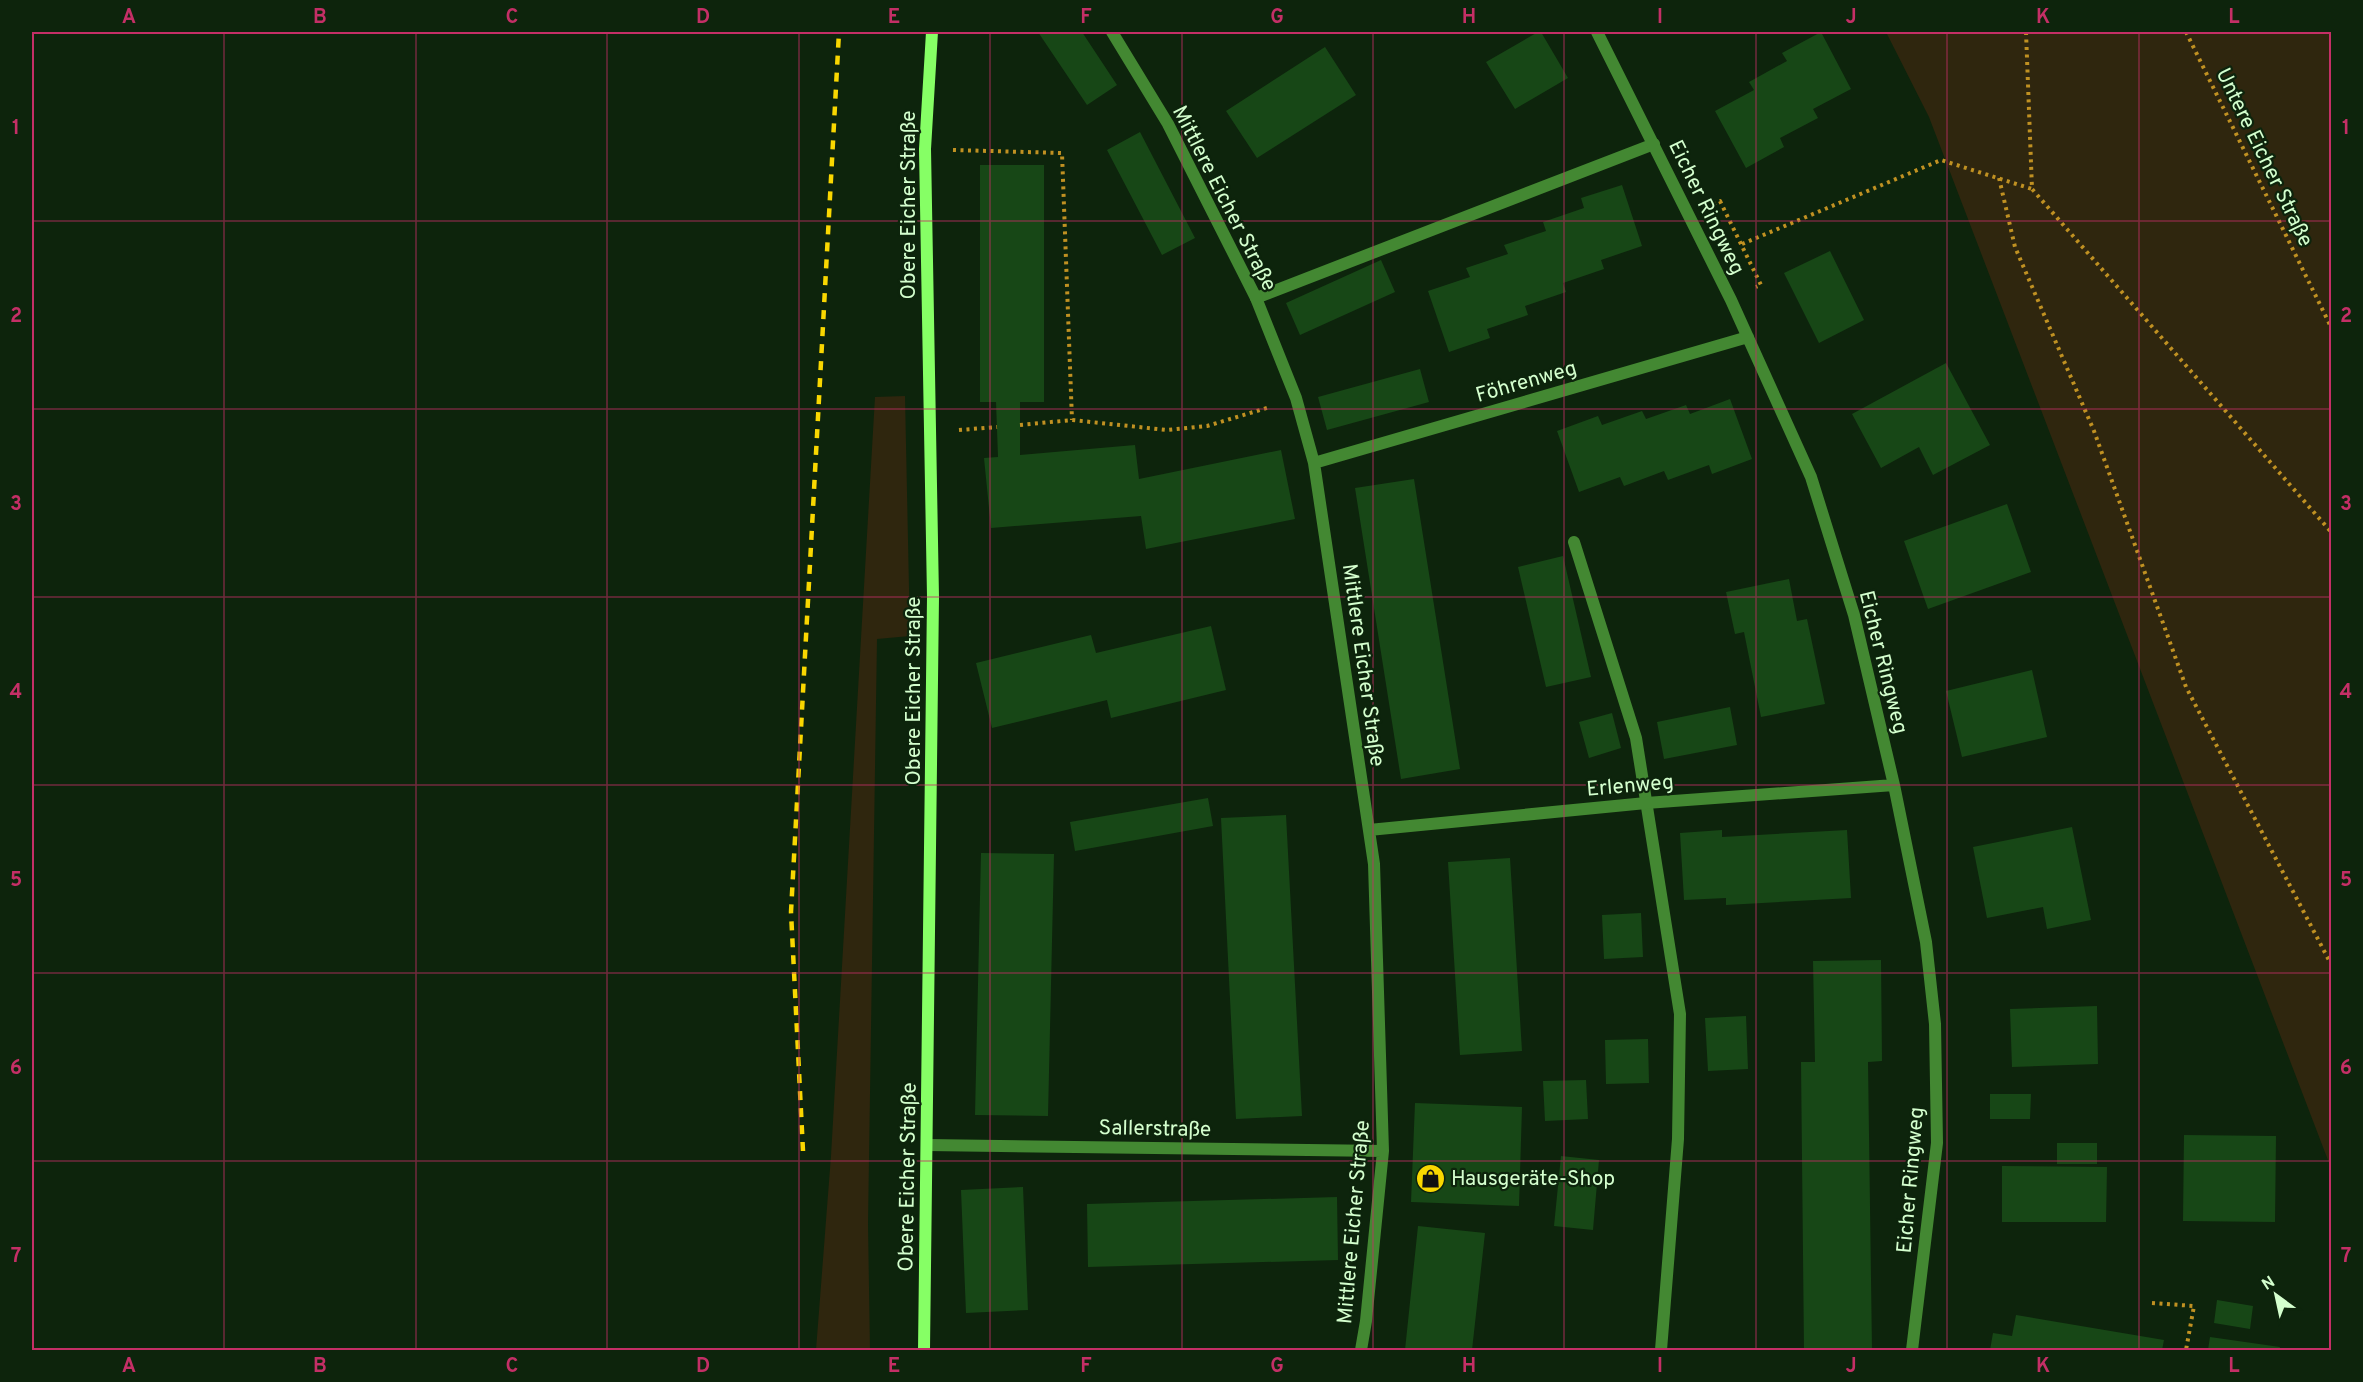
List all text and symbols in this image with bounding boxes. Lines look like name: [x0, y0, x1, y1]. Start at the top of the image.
text: A: [122, 5, 136, 31]
text: B: [313, 5, 327, 31]
text: C: [506, 5, 518, 31]
text: D: [696, 5, 710, 31]
text: E: [888, 5, 900, 31]
text: F: [1080, 5, 1092, 31]
text: G: [1270, 5, 1284, 31]
text: H: [1462, 5, 1476, 31]
text: I: [1657, 5, 1663, 31]
text: J: [1845, 5, 1857, 31]
text: K: [2036, 5, 2050, 31]
text: L: [2228, 5, 2240, 31]
street label: Untere Eicher Straße: [2209, 64, 2319, 251]
street label: Mittlere Eicher Straße: [1165, 101, 1282, 296]
street label: Obere Eicher Straße: [896, 110, 923, 300]
text: 1: [12, 116, 20, 142]
text: 1: [2342, 116, 2350, 142]
street label: Eicher Ringweg: [1661, 136, 1750, 280]
text: 2: [10, 304, 22, 330]
text: 2: [2340, 304, 2352, 330]
street label: Föhrenweg: [1473, 355, 1580, 410]
text: 3: [10, 492, 22, 518]
text: 3: [2340, 492, 2352, 518]
street label: Mittlere Eicher Straße: [1335, 562, 1390, 768]
street label: Eicher Ringweg: [1852, 588, 1913, 737]
street label: Obere Eicher Straße: [901, 596, 928, 786]
text: 4: [10, 680, 22, 706]
text: 4: [2340, 680, 2352, 706]
street label: Erlenweg: [1585, 769, 1675, 804]
text: 5: [10, 868, 22, 894]
text: 5: [2340, 868, 2352, 894]
text: 6: [10, 1056, 22, 1082]
text: 6: [2340, 1056, 2352, 1082]
street label: Obere Eicher Straße: [893, 1082, 924, 1272]
street label: Eicher Ringweg: [1892, 1106, 1931, 1254]
street label: Sallerstraße: [1098, 1115, 1211, 1144]
street label: Mittlere Eicher Straße: [1332, 1119, 1377, 1325]
shop icon: Hausgeräte-Shop: [1414, 1162, 1446, 1194]
place label: Hausgeräte-Shop: [1451, 1166, 1615, 1193]
text: 7: [11, 1244, 21, 1270]
text: 7: [2341, 1244, 2351, 1270]
north arrow: [2246, 1265, 2306, 1325]
text: N: [2259, 1273, 2279, 1296]
text: A: [122, 1354, 136, 1380]
text: B: [313, 1354, 327, 1380]
text: C: [506, 1354, 518, 1380]
text: D: [696, 1354, 710, 1380]
text: E: [888, 1354, 900, 1380]
text: F: [1080, 1354, 1092, 1380]
text: G: [1270, 1354, 1284, 1380]
text: H: [1462, 1354, 1476, 1380]
text: I: [1657, 1354, 1663, 1380]
text: J: [1845, 1354, 1857, 1380]
text: K: [2036, 1354, 2050, 1380]
text: L: [2228, 1354, 2240, 1380]

